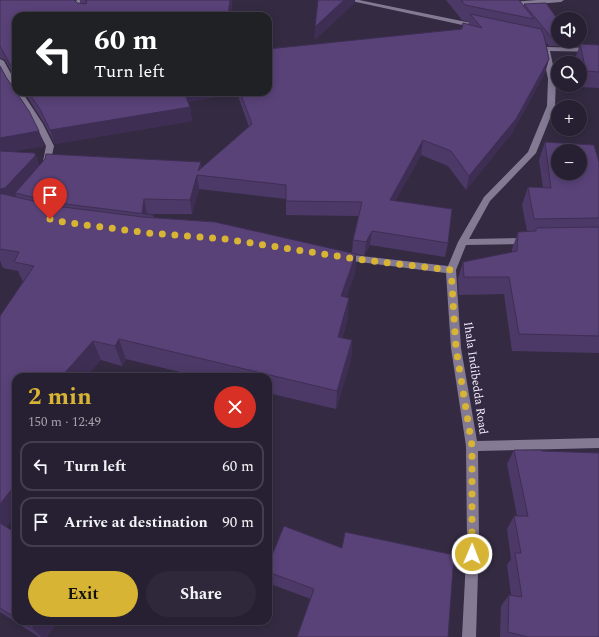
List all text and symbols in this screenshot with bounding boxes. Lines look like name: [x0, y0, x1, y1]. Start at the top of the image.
map controls: [551, 12, 587, 180]
button: sound: [551, 12, 587, 48]
text: 60 m: [94, 19, 158, 62]
icon: left: [28, 28, 80, 80]
button: search: [551, 56, 587, 92]
text: Turn left: [94, 58, 165, 85]
button: +: [551, 100, 587, 136]
button: −: [551, 144, 587, 180]
pin: [33, 178, 67, 219]
icon: arrive: [39, 184, 61, 206]
street label: Ihala Indibedda Road: [458, 320, 493, 436]
text: 2 min: [28, 379, 92, 415]
button: close: [214, 386, 256, 428]
text: 150 m · 12:49: [28, 412, 101, 432]
icon: left: [30, 455, 52, 477]
text: Turn left: [64, 455, 126, 478]
text: 60 m: [222, 455, 254, 478]
icon: arrive: [30, 511, 52, 533]
text: Arrive at destination: [64, 511, 208, 534]
text: 90 m: [222, 511, 254, 534]
position arrow: [451, 533, 493, 575]
button: Exit: [28, 571, 138, 617]
button: Share: [146, 571, 256, 617]

